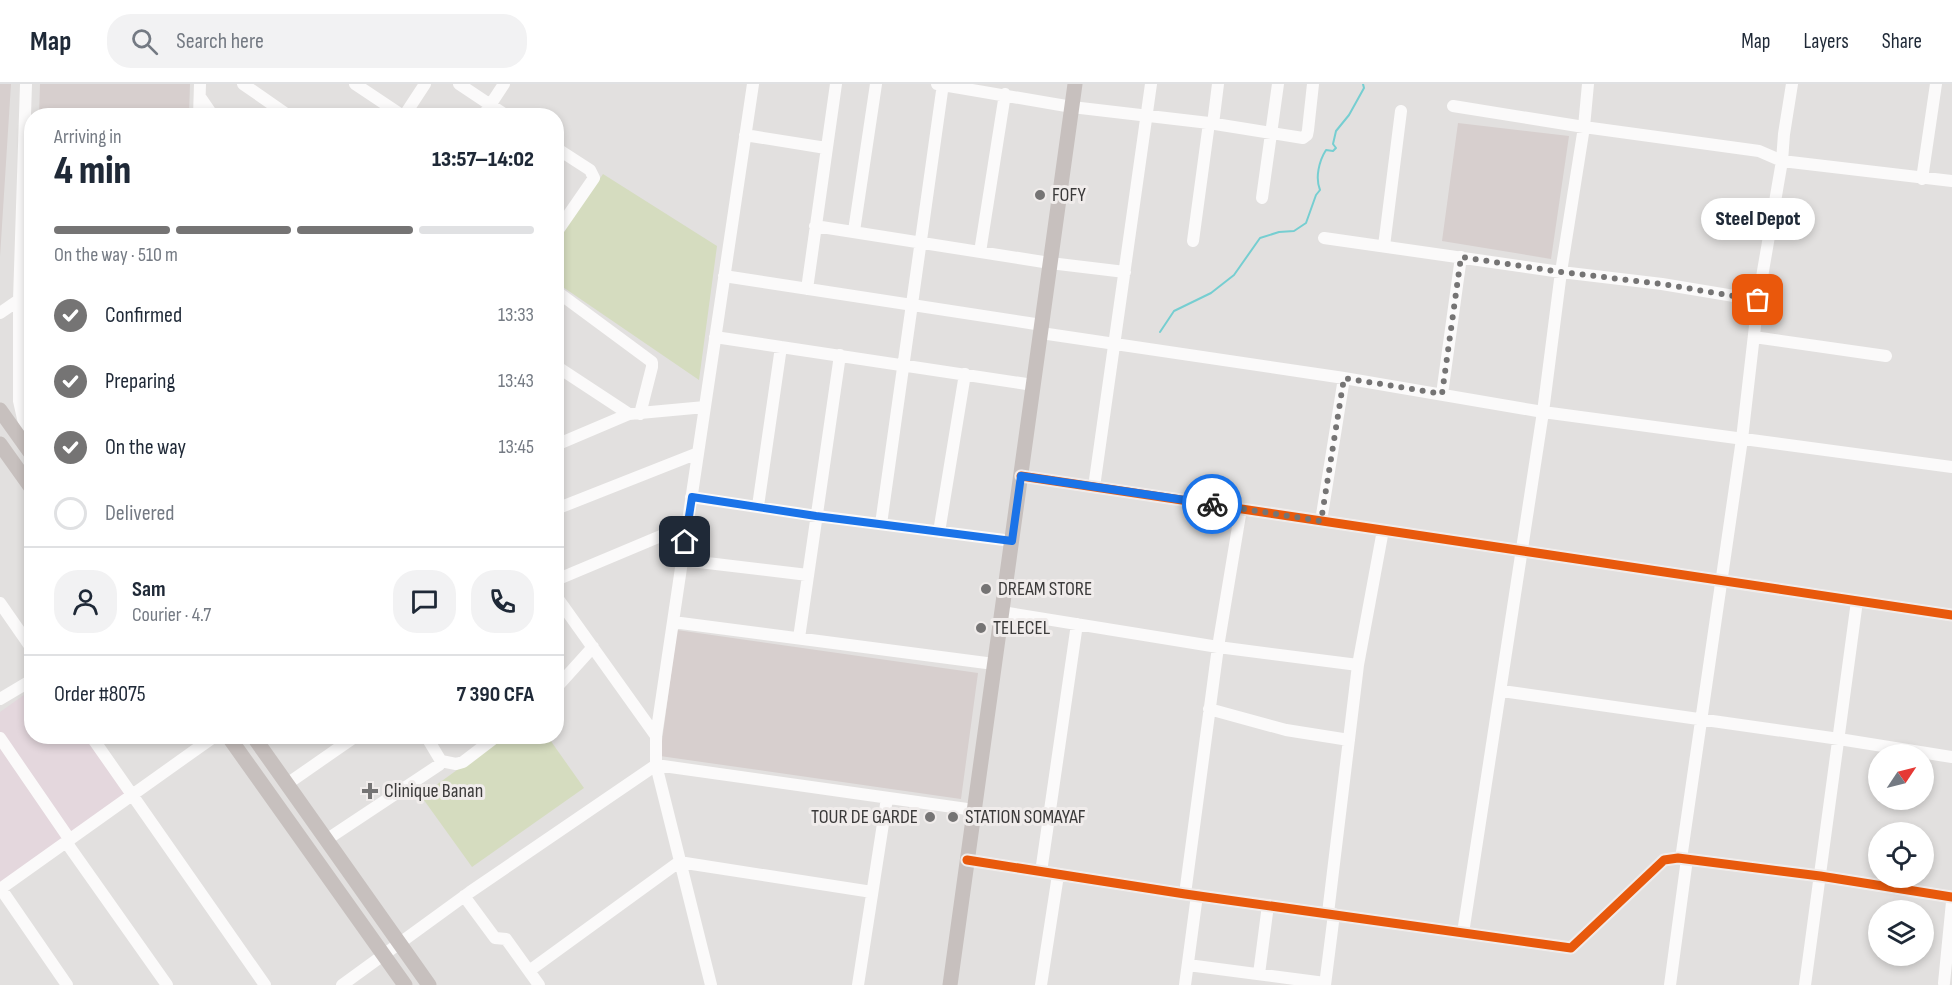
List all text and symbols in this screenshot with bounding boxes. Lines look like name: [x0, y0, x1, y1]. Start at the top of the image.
search box: [107, 14, 527, 68]
text: Map: [30, 25, 71, 58]
icon: search: [128, 25, 161, 58]
text: Search here: [176, 28, 264, 55]
text: Map: [1741, 29, 1770, 54]
text: Layers: [1803, 29, 1849, 54]
text: Share: [1882, 29, 1922, 54]
text: Arriving in: [54, 125, 122, 149]
text: 13:57–14:02: [432, 146, 534, 173]
text: 4 min: [54, 148, 131, 195]
place label: FOFY: [1052, 183, 1086, 207]
marker: FOFY: [1033, 188, 1047, 202]
callout: Steel Depot: [1701, 198, 1815, 240]
text: Steel Depot: [1716, 207, 1800, 231]
text: On the way · 510 m: [54, 243, 178, 267]
pin: [1732, 274, 1783, 325]
icon: bag: [1741, 283, 1774, 316]
icon: check: [54, 299, 87, 332]
text: Confirmed: [105, 302, 182, 329]
text: 13:33: [498, 303, 534, 327]
icon: check: [54, 365, 87, 398]
text: Preparing: [105, 368, 175, 395]
text: 13:43: [498, 369, 534, 393]
icon: check: [54, 431, 87, 464]
text: On the way: [105, 434, 186, 461]
text: 13:45: [498, 435, 534, 459]
courier: [1182, 474, 1242, 534]
icon: bike: [1196, 488, 1229, 521]
text: Delivered: [105, 500, 174, 527]
pin: [659, 516, 710, 567]
icon: home: [668, 525, 701, 558]
button: person: [54, 570, 117, 633]
button: chat: [393, 570, 456, 633]
button: phone: [471, 570, 534, 633]
text: Sam: [132, 576, 166, 603]
place label: DREAM STORE: [998, 577, 1092, 601]
marker: DREAM STORE: [979, 582, 993, 596]
text: Courier · 4.7: [132, 603, 211, 627]
place label: TELECEL: [993, 616, 1051, 640]
marker: TELECEL: [974, 621, 988, 635]
text: Order #8075: [54, 681, 146, 708]
text: 7 390 CFA: [456, 681, 534, 708]
north arrow: [1868, 744, 1934, 810]
map controls: [1868, 744, 1934, 966]
place label: Clinique Banan: [384, 779, 483, 803]
marker: Clinique Banan: [361, 782, 379, 800]
place label: TOUR DE GARDE: [811, 805, 918, 829]
place label: STATION SOMAYAF: [965, 805, 1086, 829]
marker: TOUR DE GARDE: [923, 810, 937, 824]
marker: STATION SOMAYAF: [946, 810, 960, 824]
button: locate: [1868, 822, 1934, 888]
button: layers: [1868, 900, 1934, 966]

